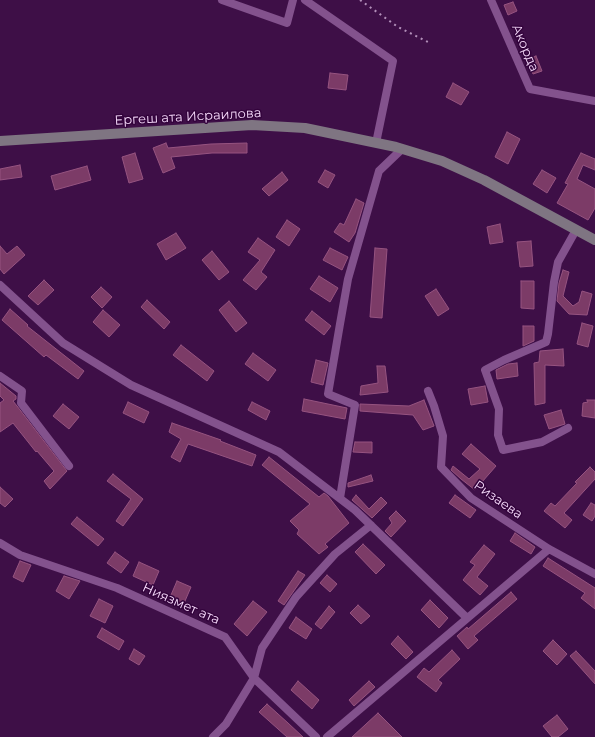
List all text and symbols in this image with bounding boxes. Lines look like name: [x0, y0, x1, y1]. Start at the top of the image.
street label: Акорда: [508, 22, 542, 74]
street label: Ергеш ата Исраилова: [114, 105, 262, 129]
street label: Ризаева: [471, 478, 525, 522]
street label: Ниязмет ата: [140, 580, 222, 628]

